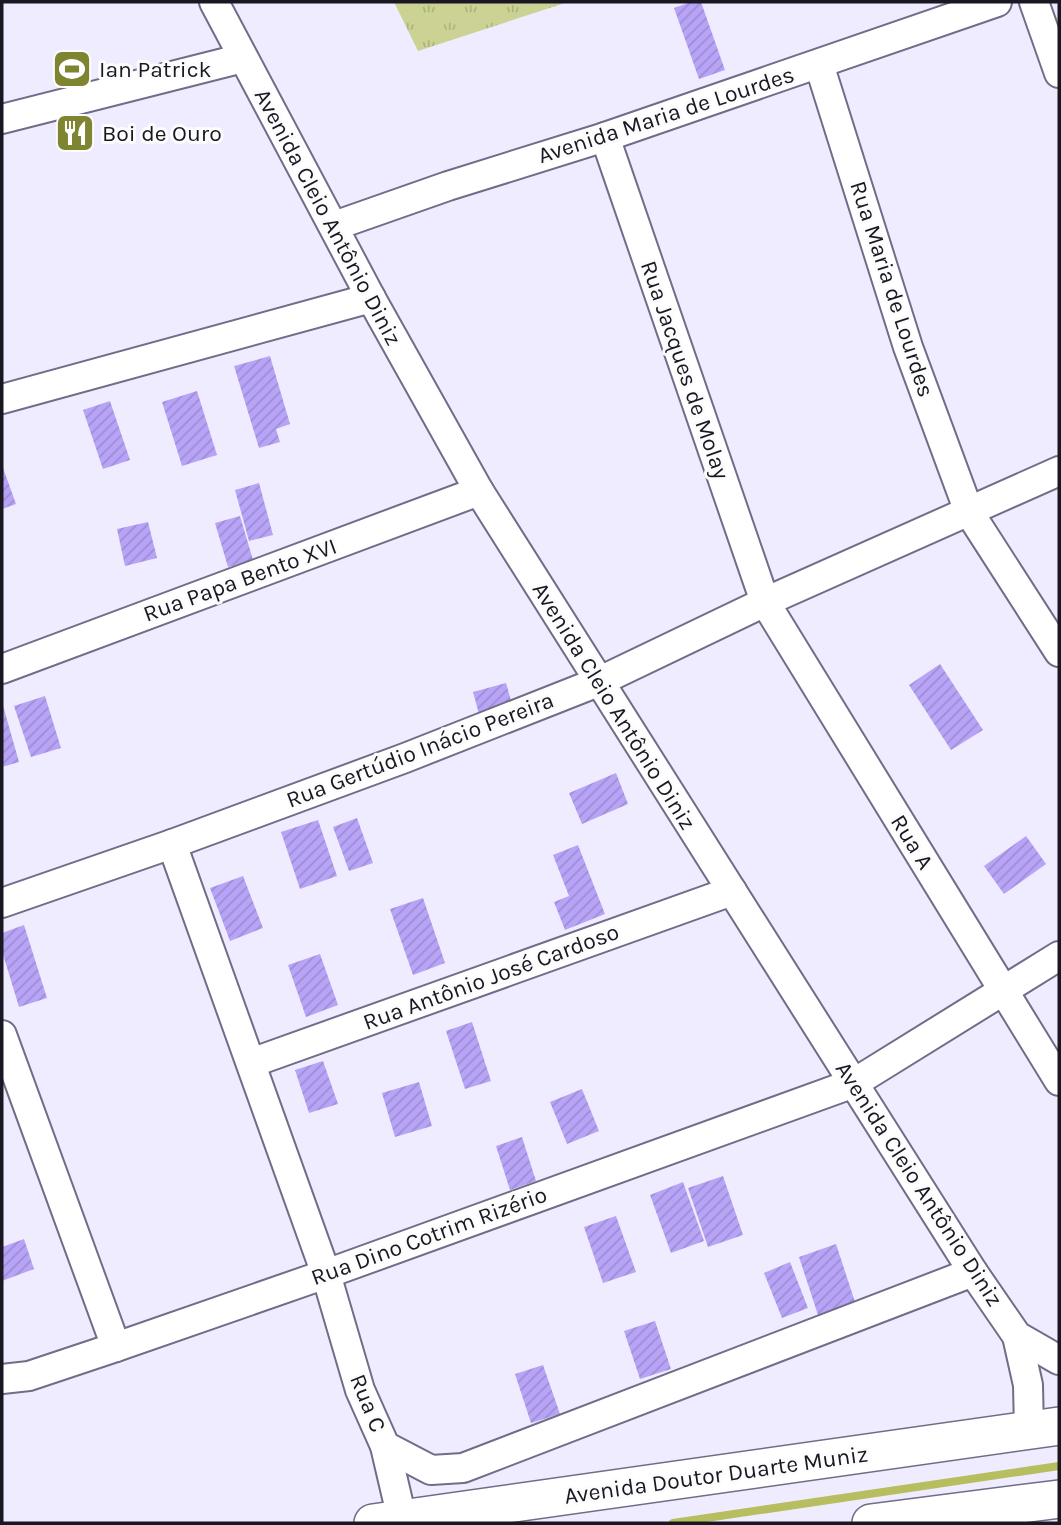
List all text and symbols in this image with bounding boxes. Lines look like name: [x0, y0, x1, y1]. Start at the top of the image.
sports icon: Ian Patrick: [51, 48, 93, 90]
place label: Ian Patrick: [99, 56, 212, 83]
street label: Avenida Maria de Lourdes: [534, 61, 798, 169]
street label: Avenida Cleio Antônio Diniz: [249, 84, 407, 350]
restaurant icon: Boi de Ouro: [54, 112, 96, 154]
place label: Boi de Ouro: [102, 120, 222, 147]
street label: Rua Maria de Lourdes: [844, 178, 940, 400]
street label: Rua Jacques de Molay: [635, 257, 735, 483]
street label: Rua Papa Bento XVI: [140, 532, 340, 628]
street label: Avenida Cleio Antônio Diniz: [527, 577, 701, 835]
street label: Rua Gertúdio Inácio Pereira: [282, 686, 558, 814]
street label: Rua A: [885, 810, 939, 874]
street label: Rua Antônio José Cardoso: [359, 918, 623, 1036]
street label: Avenida Cleio Antônio Diniz: [830, 1056, 1008, 1312]
street label: Rua Dino Cotrim Rizério: [307, 1181, 551, 1291]
street label: Rua C: [344, 1370, 392, 1436]
street label: Avenida Doutor Duarte Muniz: [562, 1440, 870, 1510]

